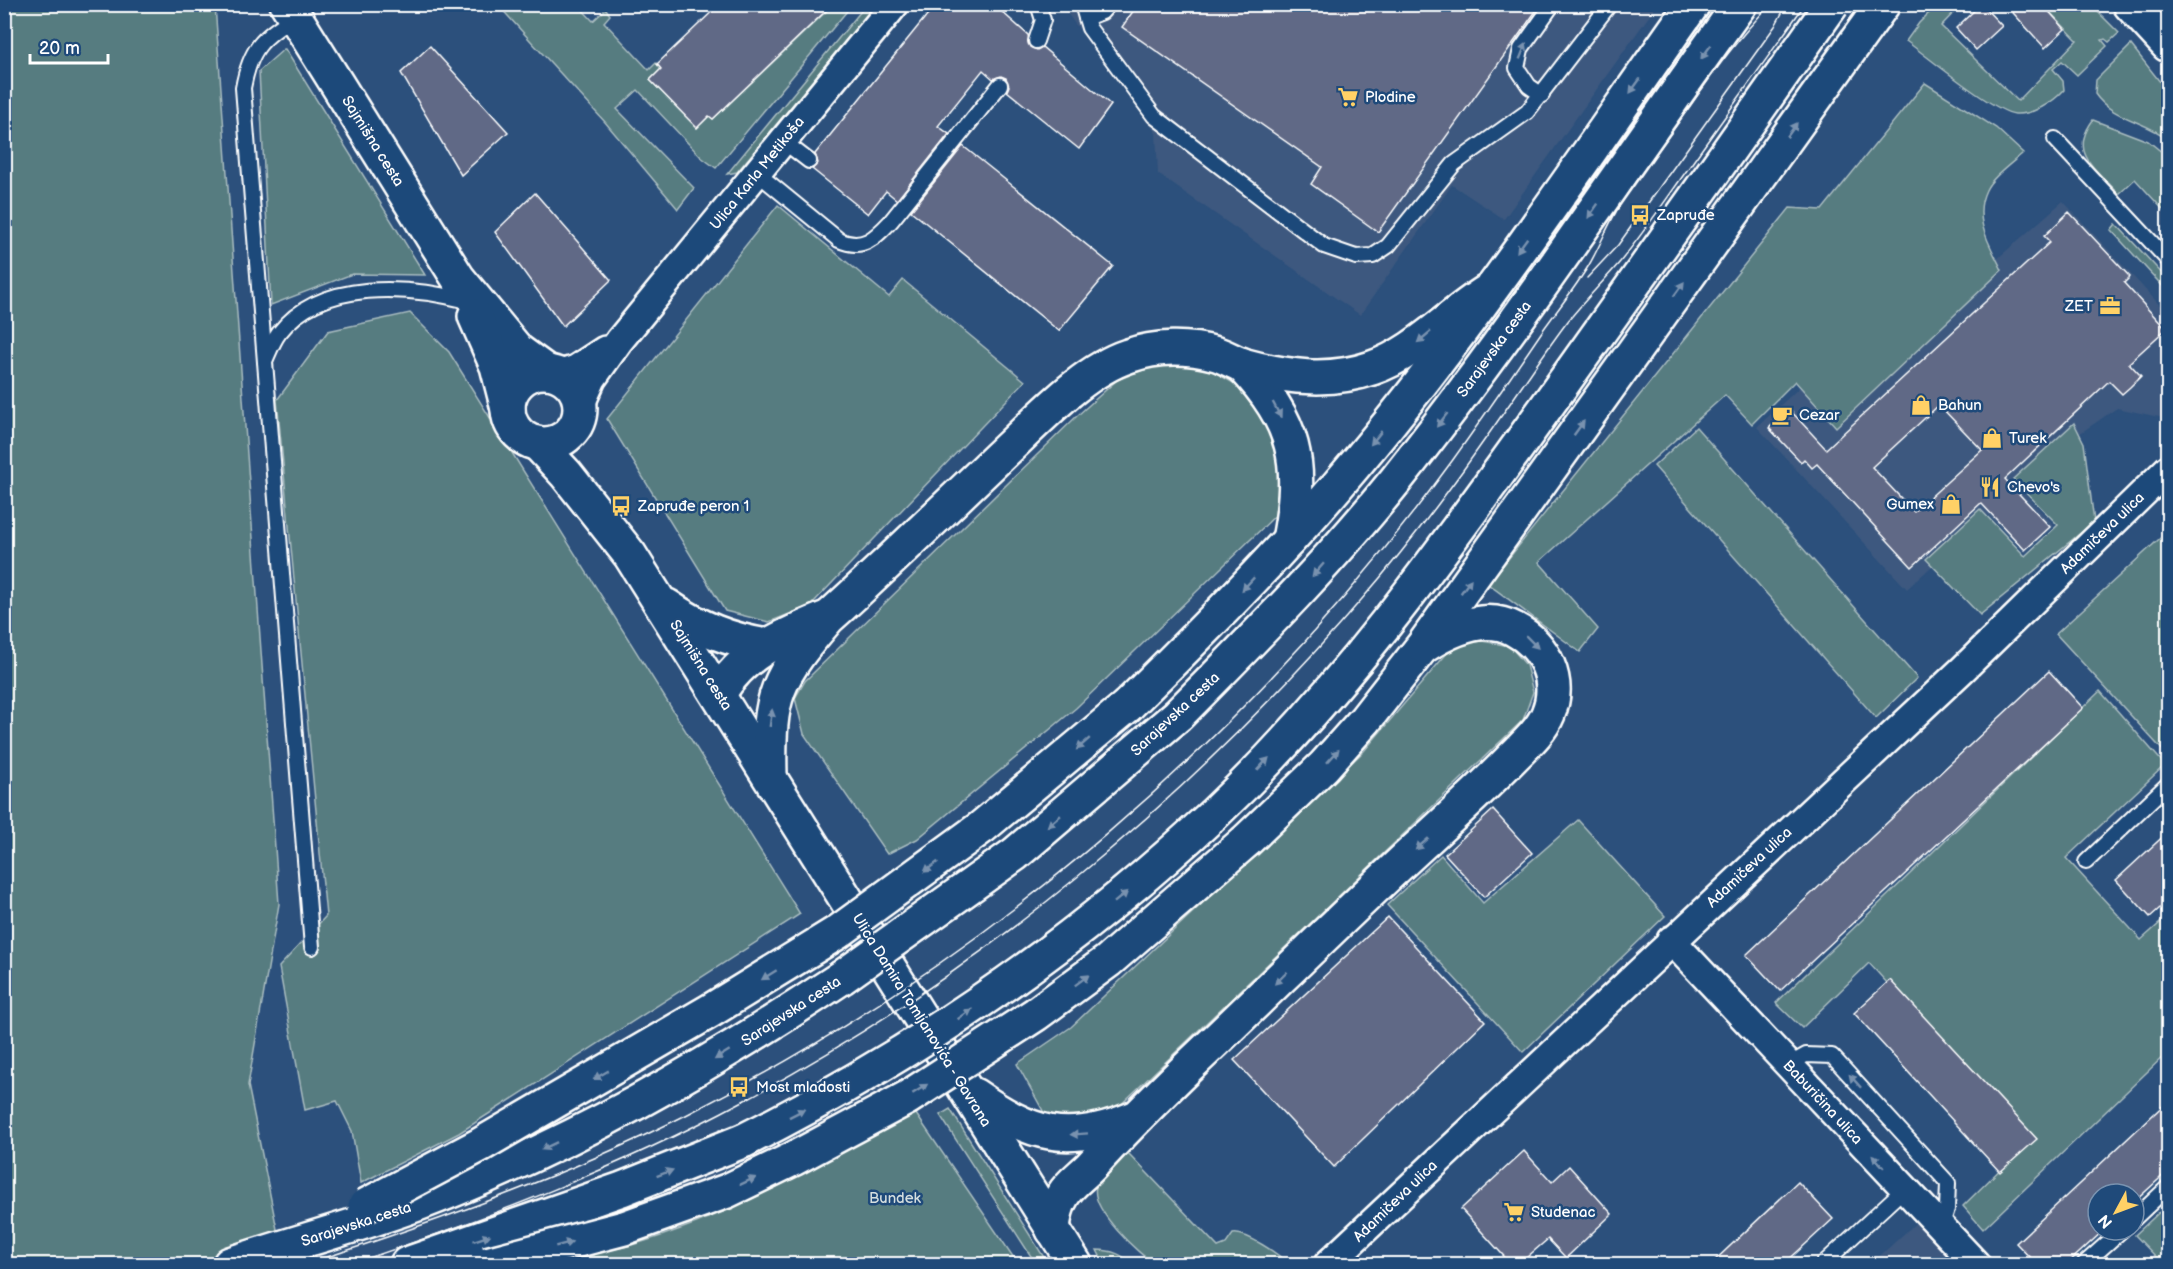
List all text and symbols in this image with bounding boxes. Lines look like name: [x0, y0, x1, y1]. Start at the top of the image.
scale bar: [30, 27, 108, 65]
text: 20 m: [39, 38, 80, 59]
one-way arrow: [1518, 41, 1528, 59]
one-way arrow: [1700, 43, 1712, 59]
one-way arrow: [1629, 78, 1641, 94]
supermarket icon: Plodine: [1336, 85, 1360, 109]
place label: Plodine: [1365, 88, 1416, 107]
street label: Sajmišna cesta: [337, 92, 408, 190]
street label: Ulica Karla Metikoša: [706, 113, 809, 234]
one-way arrow: [1786, 122, 1797, 138]
one-way arrow: [1587, 202, 1599, 218]
bus stop icon: Zapruđe: [1628, 203, 1652, 227]
place label: Zapruđe: [1656, 206, 1715, 225]
one-way arrow: [1516, 237, 1528, 252]
one-way arrow: [1673, 281, 1685, 297]
office icon: ZET: [2098, 294, 2122, 318]
street label: Sarajevska cesta: [1453, 297, 1536, 401]
place label: ZET: [2064, 297, 2093, 316]
one-way arrow: [1416, 331, 1432, 344]
shop icon: Bahun: [1909, 393, 1933, 417]
place label: Bahun: [1938, 396, 1982, 415]
one-way arrow: [1272, 402, 1282, 419]
cafe icon: Cezar: [1770, 403, 1794, 427]
place label: Cezar: [1799, 406, 1840, 425]
one-way arrow: [1437, 413, 1449, 428]
one-way arrow: [1573, 420, 1585, 436]
shop icon: Turek: [1980, 426, 2004, 450]
place label: Turek: [2009, 429, 2047, 448]
one-way arrow: [1370, 430, 1383, 446]
restaurant icon: Chevo's: [1978, 475, 2002, 499]
place label: Chevo's: [2007, 478, 2060, 497]
street label: Adamičeva ulica: [2056, 488, 2149, 578]
shop icon: Gumex: [1939, 492, 1963, 516]
bus stop icon: Zapruđe peron 1: [609, 494, 633, 518]
place label: Gumex: [1886, 495, 1934, 514]
place label: Zapruđe peron 1: [637, 497, 749, 516]
one-way arrow: [1311, 562, 1324, 578]
one-way arrow: [1241, 577, 1255, 592]
one-way arrow: [1460, 579, 1472, 595]
street label: Sajmišna cesta: [665, 616, 736, 714]
one-way arrow: [1525, 634, 1539, 649]
street label: Sarajevska cesta: [1127, 668, 1224, 760]
one-way arrow: [766, 708, 775, 727]
one-way arrow: [1075, 737, 1090, 751]
one-way arrow: [1326, 749, 1339, 764]
one-way arrow: [1255, 757, 1269, 771]
one-way arrow: [1047, 814, 1062, 827]
street label: Adamičeva ulica: [1703, 823, 1796, 912]
one-way arrow: [1415, 837, 1430, 850]
one-way arrow: [923, 860, 938, 872]
one-way arrow: [1113, 891, 1128, 904]
street label: Ulica Damira Tomljanovića - Gavrana: [848, 910, 995, 1131]
one-way arrow: [760, 969, 777, 980]
one-way arrow: [1274, 971, 1288, 985]
street label: Sarajevska cesta: [738, 972, 845, 1051]
one-way arrow: [1073, 974, 1089, 986]
one-way arrow: [956, 1008, 972, 1020]
one-way arrow: [714, 1050, 730, 1061]
street label: Baburičina ulica: [1779, 1056, 1867, 1149]
one-way arrow: [593, 1069, 609, 1080]
one-way arrow: [1848, 1073, 1862, 1088]
bus stop icon: Most mladosti: [727, 1075, 751, 1099]
place label: Most mladosti: [756, 1078, 850, 1097]
one-way arrow: [912, 1084, 928, 1095]
one-way arrow: [789, 1109, 806, 1118]
one-way arrow: [1069, 1129, 1088, 1139]
one-way arrow: [541, 1141, 558, 1151]
one-way arrow: [1871, 1153, 1885, 1168]
street label: Adamičeva ulica: [1349, 1156, 1442, 1246]
one-way arrow: [657, 1168, 675, 1178]
one-way arrow: [740, 1176, 757, 1185]
north arrow: [2086, 1182, 2146, 1242]
park label: Bundek: [869, 1189, 922, 1208]
street label: Sarajevska cesta: [299, 1198, 414, 1251]
supermarket icon: Studenac: [1502, 1200, 1526, 1224]
place label: Studenac: [1531, 1203, 1595, 1222]
text: N: [2095, 1210, 2117, 1232]
one-way arrow: [473, 1233, 491, 1243]
one-way arrow: [555, 1239, 573, 1248]

